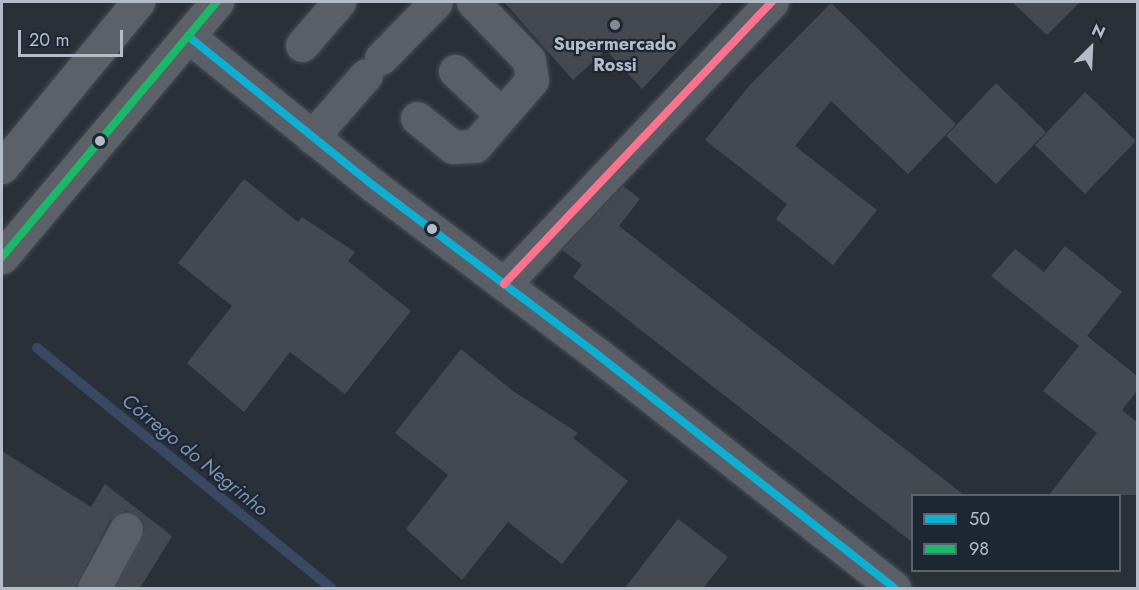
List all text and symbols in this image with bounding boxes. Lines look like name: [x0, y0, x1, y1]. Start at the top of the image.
scale bar: [21, 18, 126, 56]
marker: Supermercado Rossi: [608, 18, 622, 32]
north arrow: [1061, 18, 1121, 78]
text: N: [1088, 18, 1109, 44]
text: 20 m: [29, 27, 69, 53]
place label: Supermercado Rossi: [554, 34, 676, 76]
unlabelled marker: [94, 135, 106, 147]
unlabelled marker: [426, 223, 438, 235]
water label: Córrego do Negrinho: [117, 389, 273, 521]
legend: [911, 494, 1121, 572]
text: 50: [969, 506, 990, 532]
text: 98: [969, 536, 989, 562]

